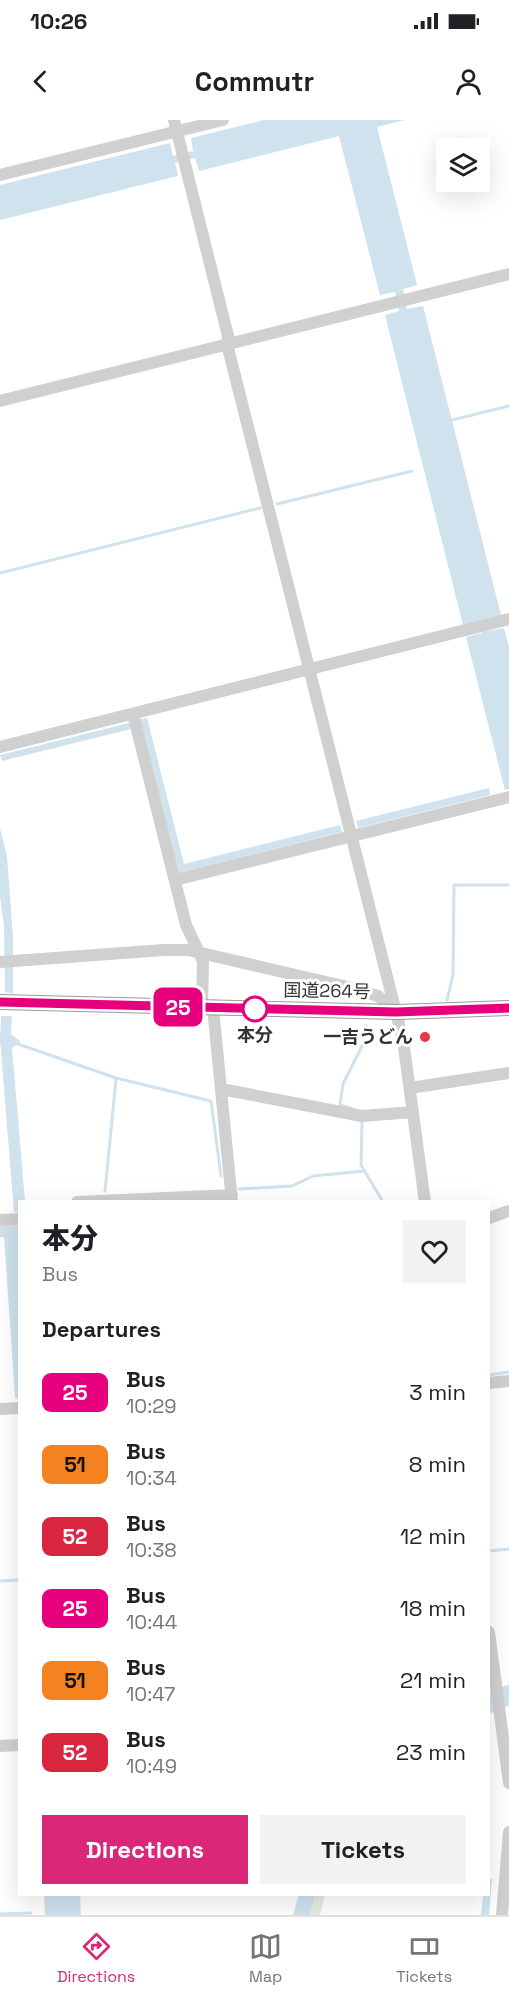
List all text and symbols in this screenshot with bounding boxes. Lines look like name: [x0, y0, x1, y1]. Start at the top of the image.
text: 10:26: [30, 7, 87, 35]
text: Commutr: [195, 64, 314, 99]
icon: back: [24, 65, 57, 98]
icon: person: [452, 65, 485, 98]
map controls: [436, 138, 490, 192]
button: layers: [436, 138, 490, 192]
street label: 国道264号: [283, 978, 371, 1003]
line badge: 25: [151, 988, 205, 1026]
text: 25: [165, 994, 191, 1021]
marker: 本分: [242, 996, 268, 1022]
place label: 本分: [237, 1023, 273, 1046]
place label: 一吉うどん: [323, 1025, 413, 1048]
marker: 一吉うどん: [418, 1030, 432, 1044]
text: 本分: [42, 1220, 98, 1256]
button: heart: [403, 1220, 466, 1283]
text: Bus: [42, 1261, 78, 1287]
text: Departures: [42, 1315, 161, 1343]
text: Bus: [126, 1365, 166, 1393]
text: 3 min: [409, 1378, 466, 1406]
text: 25: [62, 1379, 88, 1406]
text: 10:29: [126, 1393, 177, 1419]
text: Bus: [126, 1437, 166, 1465]
text: 8 min: [409, 1450, 466, 1478]
text: 51: [64, 1451, 86, 1478]
text: 10:34: [126, 1465, 177, 1491]
text: Bus: [126, 1509, 166, 1537]
text: 12 min: [400, 1522, 466, 1550]
text: 52: [63, 1523, 87, 1550]
text: 10:38: [126, 1537, 177, 1563]
text: Bus: [126, 1581, 166, 1609]
text: 18 min: [400, 1594, 466, 1622]
text: 25: [62, 1595, 88, 1622]
text: 10:44: [126, 1609, 177, 1635]
text: Bus: [126, 1653, 166, 1681]
text: 21 min: [400, 1666, 466, 1694]
text: 51: [64, 1667, 86, 1694]
text: 10:47: [126, 1681, 175, 1707]
text: Bus: [126, 1725, 166, 1753]
text: 23 min: [396, 1738, 466, 1766]
text: 52: [63, 1739, 87, 1766]
text: 10:49: [126, 1753, 177, 1779]
button: Directions: [42, 1815, 248, 1884]
button: Tickets: [260, 1815, 466, 1884]
tab: Directions: [57, 1930, 135, 1987]
tab: Map: [249, 1930, 282, 1987]
tab: Tickets: [396, 1930, 452, 1987]

